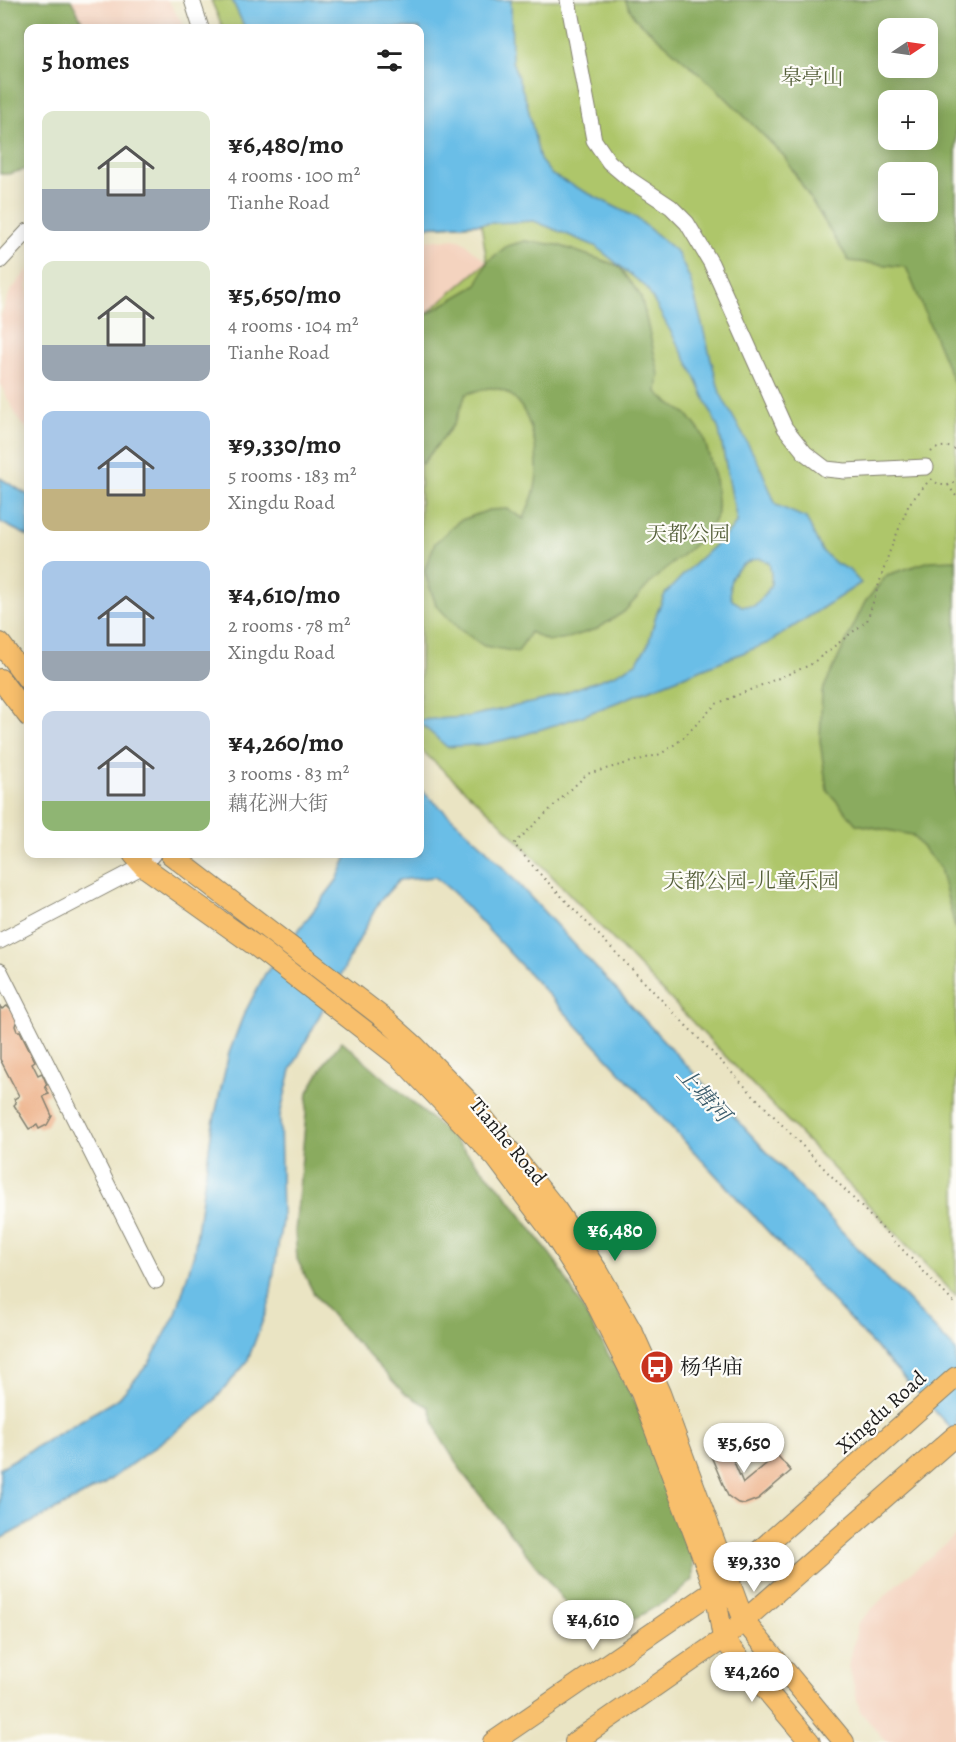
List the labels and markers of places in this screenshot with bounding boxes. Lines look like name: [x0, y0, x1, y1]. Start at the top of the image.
pin: ¥6,480: [566, 1211, 664, 1262]
bus stop icon: 杨华庙: [639, 1349, 675, 1385]
place label: 杨华庙: [680, 1353, 743, 1381]
pin: ¥5,650: [695, 1423, 793, 1474]
pin: ¥9,330: [705, 1542, 803, 1593]
pin: ¥4,610: [544, 1600, 642, 1651]
pin: ¥4,260: [703, 1652, 801, 1703]

